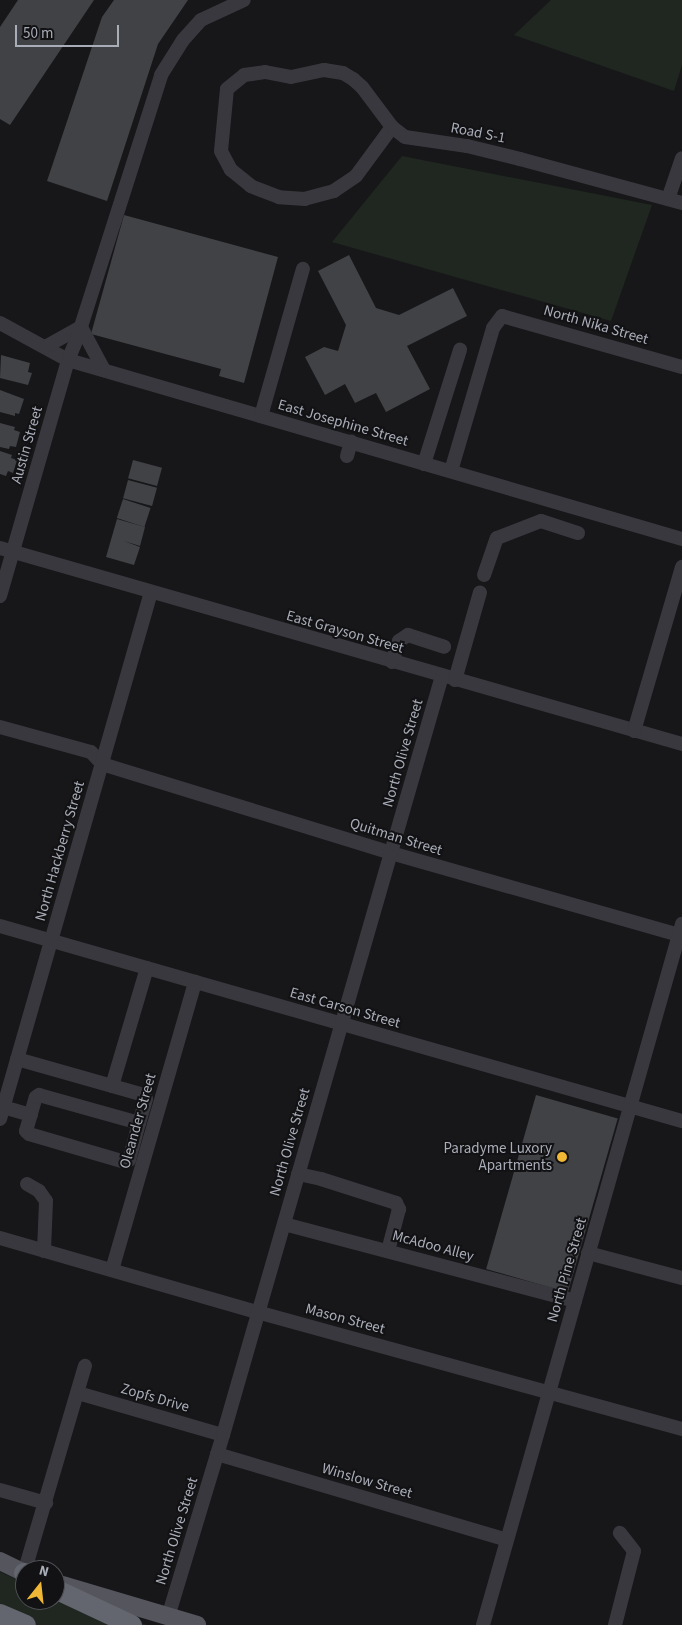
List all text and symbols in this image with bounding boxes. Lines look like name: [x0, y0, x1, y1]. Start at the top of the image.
scale bar: [18, 15, 121, 47]
text: 50 m: [23, 23, 53, 44]
street label: Road S-1: [449, 119, 507, 147]
street label: North Nika Street: [542, 301, 650, 349]
street label: East Josephine Street: [276, 396, 410, 450]
street label: Austin Street: [7, 404, 47, 486]
street label: East Grayson Street: [284, 607, 406, 657]
street label: North Olive Street: [379, 697, 427, 809]
street label: North Hackberry Street: [31, 779, 89, 923]
street label: Quitman Street: [348, 814, 444, 860]
street label: East Carson Street: [288, 984, 402, 1032]
street label: Oleander Street: [116, 1071, 160, 1171]
street label: North Olive Street: [266, 1086, 314, 1198]
place label: Paradyme Luxory Apartments: [444, 1139, 552, 1174]
marker: Paradyme Luxory Apartments: [556, 1151, 568, 1163]
street label: North Pine Street: [544, 1216, 590, 1324]
street label: McAdoo Alley: [390, 1226, 476, 1266]
street label: Mason Street: [303, 1300, 387, 1338]
street label: Zopfs Drive: [119, 1380, 191, 1416]
street label: Winslow Street: [320, 1459, 414, 1503]
street label: North Olive Street: [152, 1475, 202, 1587]
north arrow: [15, 1560, 65, 1610]
text: N: [37, 1561, 51, 1582]

